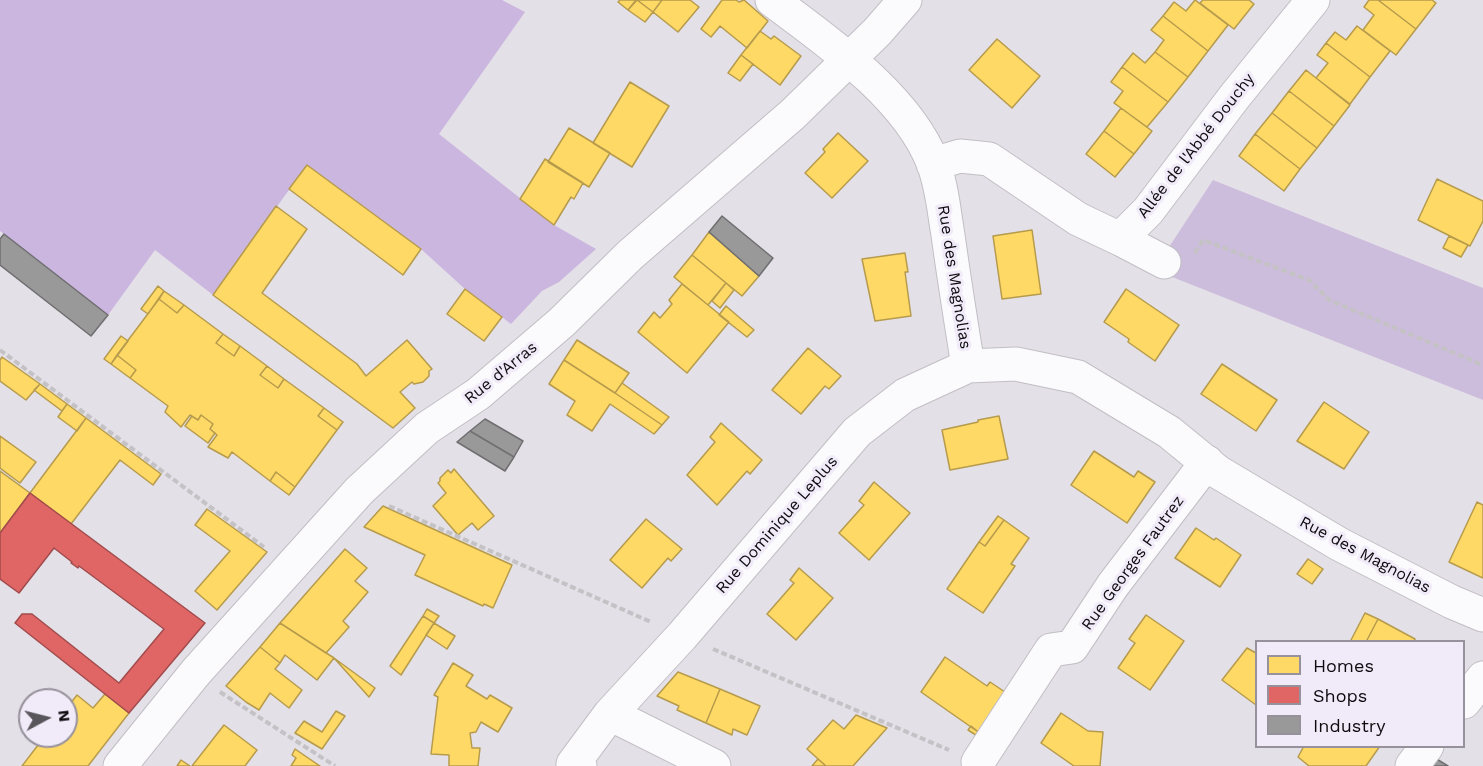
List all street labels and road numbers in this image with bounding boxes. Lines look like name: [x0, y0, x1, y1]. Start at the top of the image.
street label: Allée de l'Abbé Douchy: [1133, 70, 1259, 222]
street label: Rue des Magnolias: [933, 204, 975, 350]
street label: Rue d'Arras: [461, 338, 541, 408]
street label: Rue Dominique Leplus: [712, 452, 842, 598]
street label: Rue Georges Fautrez: [1078, 492, 1188, 634]
street label: Rue des Magnolias: [1296, 512, 1434, 598]

